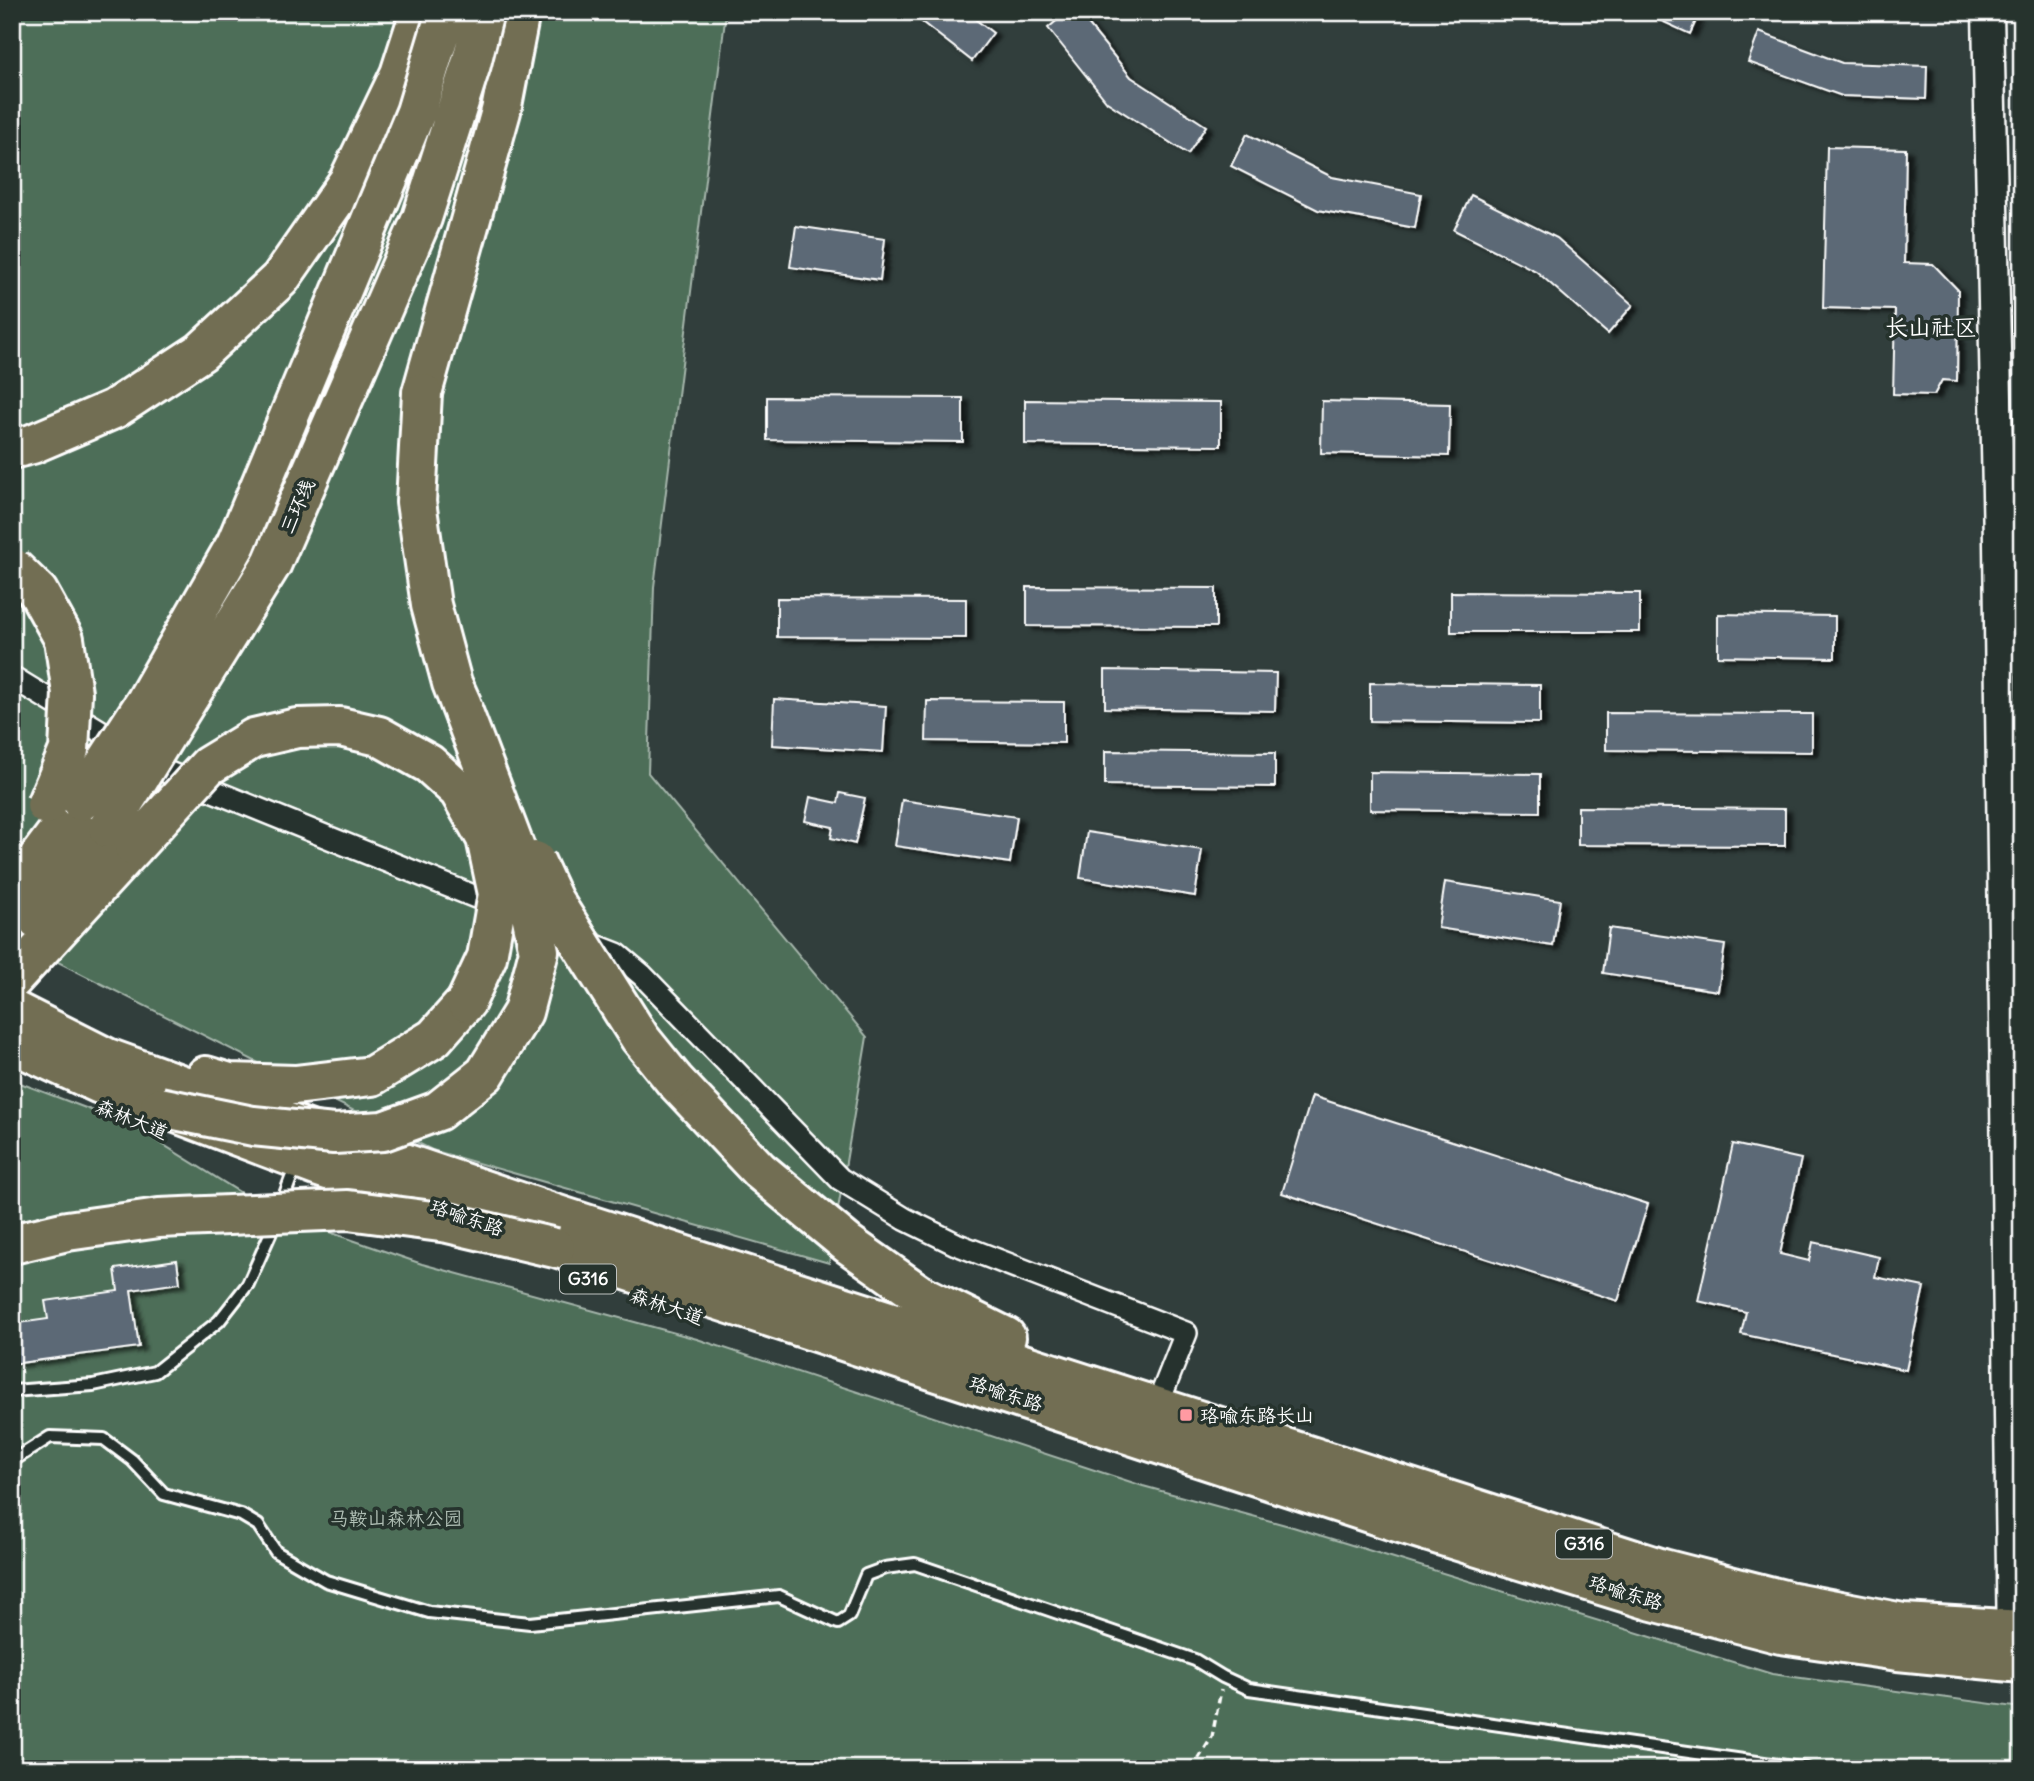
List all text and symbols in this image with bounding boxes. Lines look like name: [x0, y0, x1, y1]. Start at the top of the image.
district label: 长山社区: [1885, 312, 1977, 341]
street label: 三环线: [274, 475, 320, 537]
street label: 森林大道: [92, 1094, 172, 1144]
street label: 珞喻东路: [427, 1193, 507, 1241]
road number: G316: [560, 1264, 616, 1294]
street label: 森林大道: [627, 1282, 707, 1330]
street label: 珞喻东路: [966, 1370, 1046, 1416]
place label: 珞喻东路长山: [1200, 1403, 1314, 1427]
marker: 珞喻东路长山: [1178, 1407, 1194, 1423]
park label: 马鞍山森林公园: [329, 1506, 463, 1530]
road number: G316: [1556, 1530, 1612, 1559]
street label: 珞喻东路: [1586, 1569, 1666, 1615]

